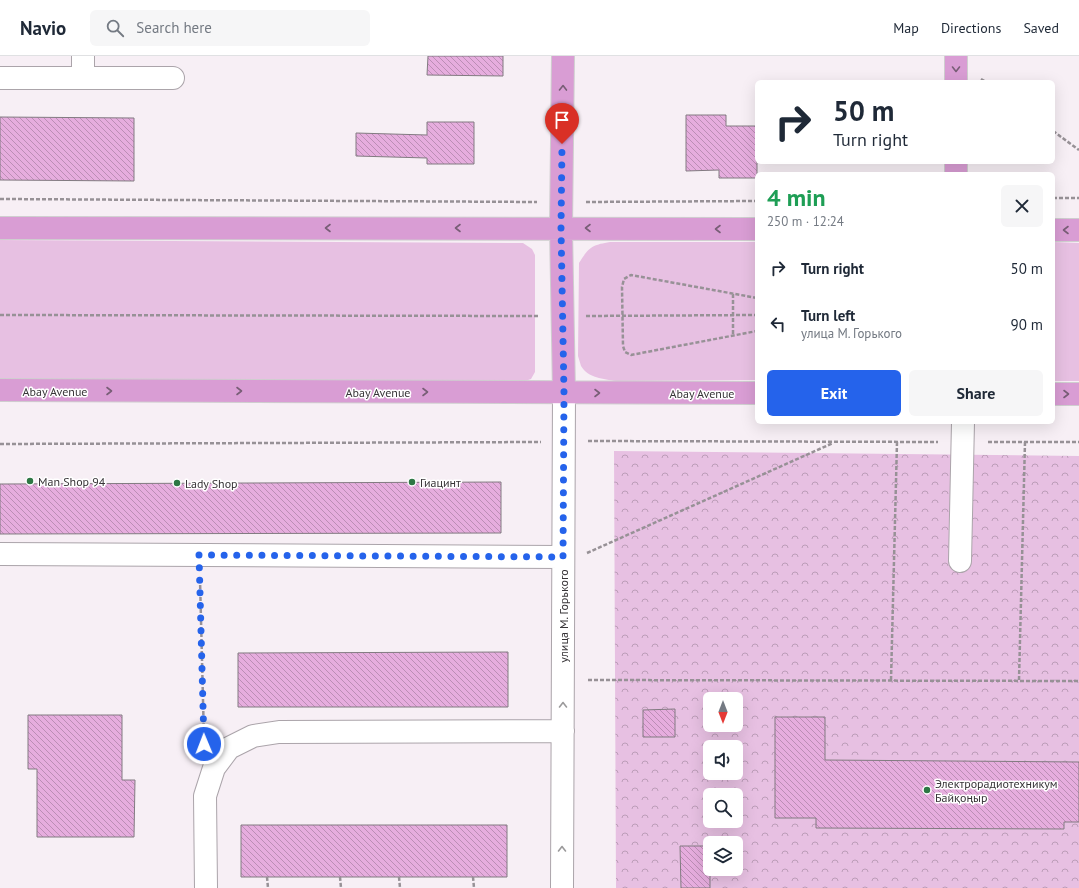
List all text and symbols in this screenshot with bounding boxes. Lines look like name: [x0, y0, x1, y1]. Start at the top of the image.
search box: [90, 10, 370, 46]
text: Navio: [20, 16, 66, 40]
icon: search: [104, 17, 126, 39]
text: Search here: [136, 18, 212, 37]
text: Map: [893, 19, 919, 37]
text: Directions: [941, 19, 1001, 37]
text: Saved: [1023, 19, 1059, 37]
one-way arrow: [952, 66, 960, 72]
one-way arrow: [558, 85, 567, 91]
text: 50 m: [833, 92, 894, 129]
icon: right: [767, 96, 819, 148]
pin: [545, 103, 579, 144]
icon: arrive: [551, 109, 573, 131]
text: Turn right: [833, 128, 908, 151]
text: 4 min: [767, 182, 826, 213]
button: close: [1001, 185, 1043, 227]
text: 250 m · 12:24: [767, 213, 844, 230]
one-way arrow: [325, 224, 331, 232]
one-way arrow: [455, 224, 461, 232]
one-way arrow: [585, 224, 591, 232]
one-way arrow: [715, 225, 721, 233]
one-way arrow: [1063, 226, 1069, 234]
icon: right: [767, 257, 789, 279]
text: Turn right: [801, 259, 864, 278]
text: 50 m: [1010, 259, 1043, 278]
text: Turn left: [801, 306, 855, 325]
icon: left: [767, 313, 789, 335]
text: 90 m: [1010, 315, 1043, 334]
text: улица М. Горького: [801, 325, 902, 342]
button: Exit: [767, 370, 901, 416]
button: Share: [909, 370, 1043, 416]
street label: Abay Avenue: [23, 384, 87, 399]
street label: Abay Avenue: [346, 385, 410, 400]
street label: Abay Avenue: [670, 386, 734, 401]
one-way arrow: [106, 387, 112, 395]
one-way arrow: [236, 387, 242, 395]
one-way arrow: [422, 388, 428, 396]
one-way arrow: [594, 389, 600, 397]
one-way arrow: [1063, 390, 1069, 398]
place label: Man Shop 94: [38, 474, 106, 489]
place label: Гиацинт: [420, 475, 461, 490]
marker: Man Shop 94: [25, 476, 35, 486]
place label: Lady Shop: [185, 476, 238, 491]
marker: Гиацинт: [407, 477, 417, 487]
marker: Lady Shop: [172, 478, 182, 488]
street label: улица М. Горького: [556, 569, 571, 663]
north arrow: [703, 692, 743, 732]
map controls: [703, 692, 743, 876]
one-way arrow: [559, 702, 567, 708]
position arrow: [183, 723, 225, 765]
button: sound: [703, 740, 743, 780]
place label: Электрорадиотехникум Байқоңыр: [935, 776, 1058, 805]
marker: Электрорадиотехникум Байқоңыр: [922, 785, 932, 795]
button: search: [703, 788, 743, 828]
button: layers: [703, 836, 743, 876]
one-way arrow: [558, 846, 566, 852]

